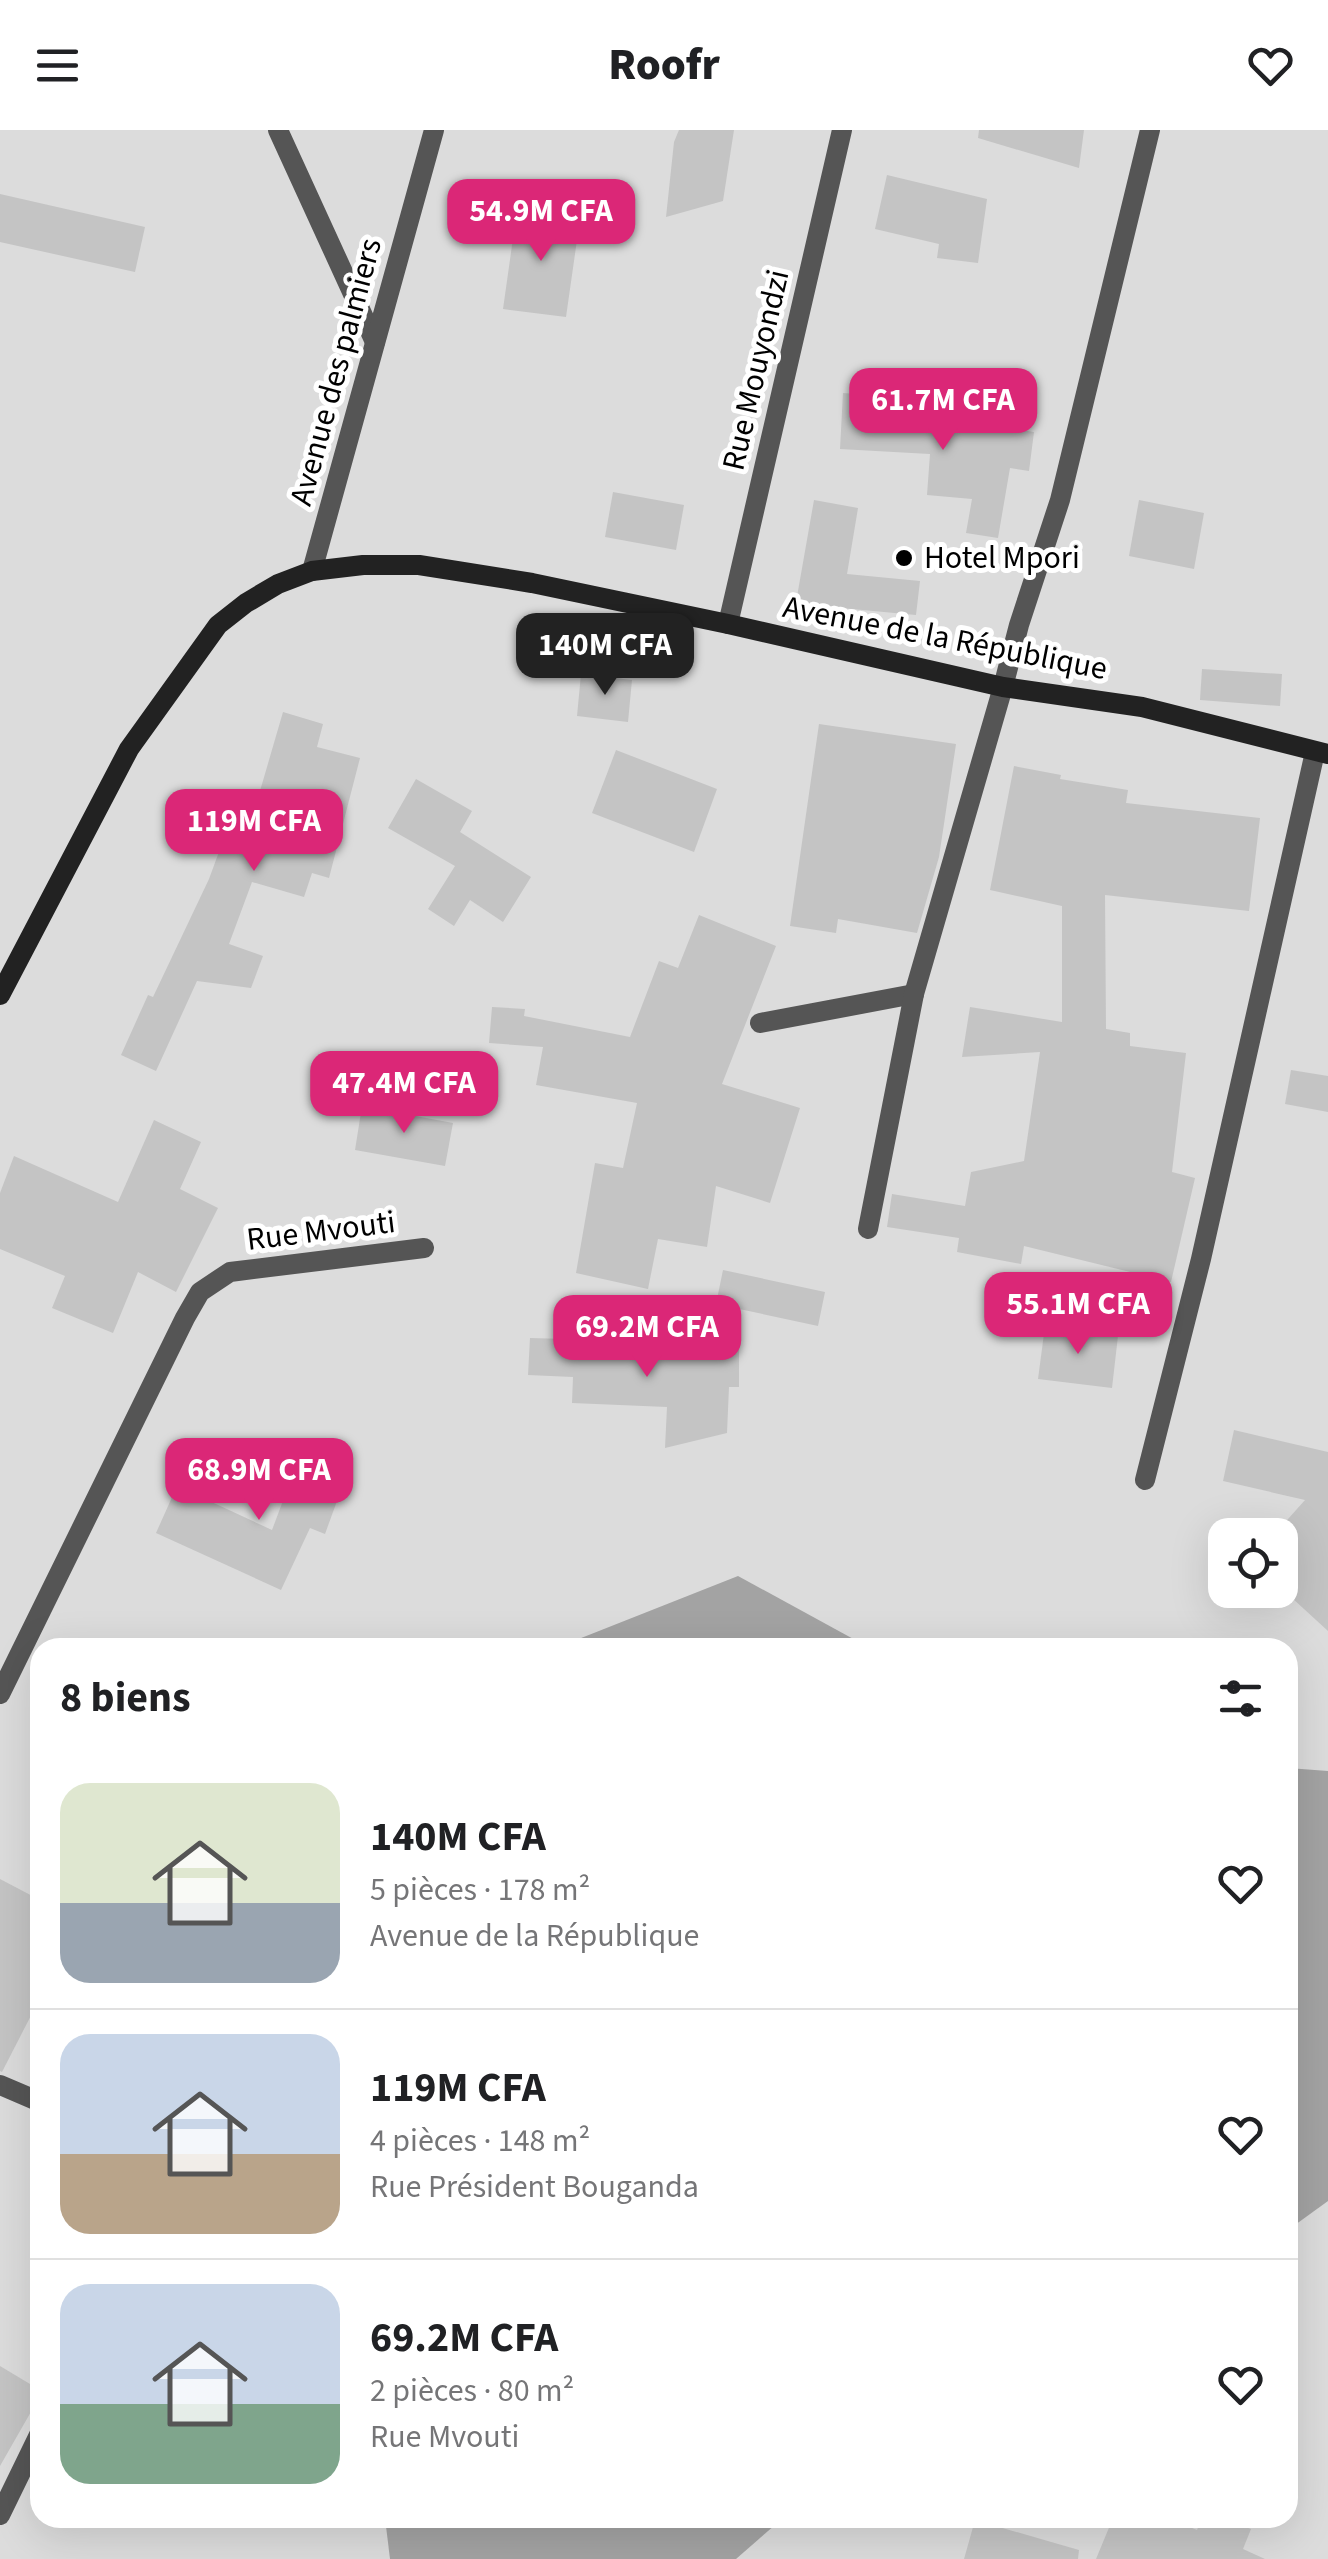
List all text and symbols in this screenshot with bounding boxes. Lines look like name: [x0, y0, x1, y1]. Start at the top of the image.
text: Roofr: [608, 33, 720, 97]
icon: menu: [30, 38, 85, 93]
icon: heart: [1243, 38, 1298, 93]
pin: 54.9M CFA: [427, 179, 655, 264]
text: 54.9M CFA: [469, 188, 613, 234]
street label: Avenue des palmiers: [278, 233, 394, 511]
street label: Rue Mouyondzi: [711, 265, 801, 475]
pin: 61.7M CFA: [829, 368, 1057, 453]
text: 61.7M CFA: [871, 377, 1015, 423]
place label: Hotel Mpori: [924, 535, 1080, 581]
marker: Hotel Mpori: [893, 547, 915, 569]
street label: Avenue de la République: [779, 584, 1111, 692]
pin: 140M CFA: [502, 613, 708, 698]
text: 140M CFA: [538, 622, 672, 668]
pin: 119M CFA: [151, 789, 357, 874]
text: 119M CFA: [187, 798, 321, 844]
pin: 47.4M CFA: [290, 1051, 518, 1136]
text: 47.4M CFA: [332, 1060, 476, 1106]
street label: Rue Mvouti: [244, 1199, 398, 1263]
pin: 55.1M CFA: [964, 1272, 1192, 1357]
text: 55.1M CFA: [1006, 1281, 1150, 1327]
pin: 69.2M CFA: [533, 1295, 761, 1380]
text: 69.2M CFA: [575, 1304, 719, 1350]
pin: 68.9M CFA: [145, 1438, 373, 1523]
text: 68.9M CFA: [187, 1447, 331, 1493]
map controls: [1208, 1518, 1298, 1608]
button: locate: [1208, 1518, 1298, 1608]
text: 8 biens: [60, 1668, 191, 1728]
icon: filters: [1213, 1671, 1268, 1726]
text: 140M CFA: [370, 1807, 546, 1867]
icon: home: [140, 1823, 260, 1943]
icon: heart: [1213, 1856, 1268, 1911]
text: 5 pièces · 178 m²: [370, 1867, 590, 1913]
text: Avenue de la République: [370, 1913, 699, 1959]
text: 119M CFA: [370, 2058, 546, 2118]
icon: home: [140, 2074, 260, 2194]
icon: heart: [1213, 2107, 1268, 2162]
text: 4 pièces · 148 m²: [370, 2118, 590, 2164]
text: Rue Président Bouganda: [370, 2164, 699, 2210]
text: 69.2M CFA: [370, 2308, 558, 2368]
icon: home: [140, 2324, 260, 2444]
icon: heart: [1213, 2357, 1268, 2412]
text: 2 pièces · 80 m²: [370, 2368, 574, 2414]
text: Rue Mvouti: [370, 2414, 519, 2460]

